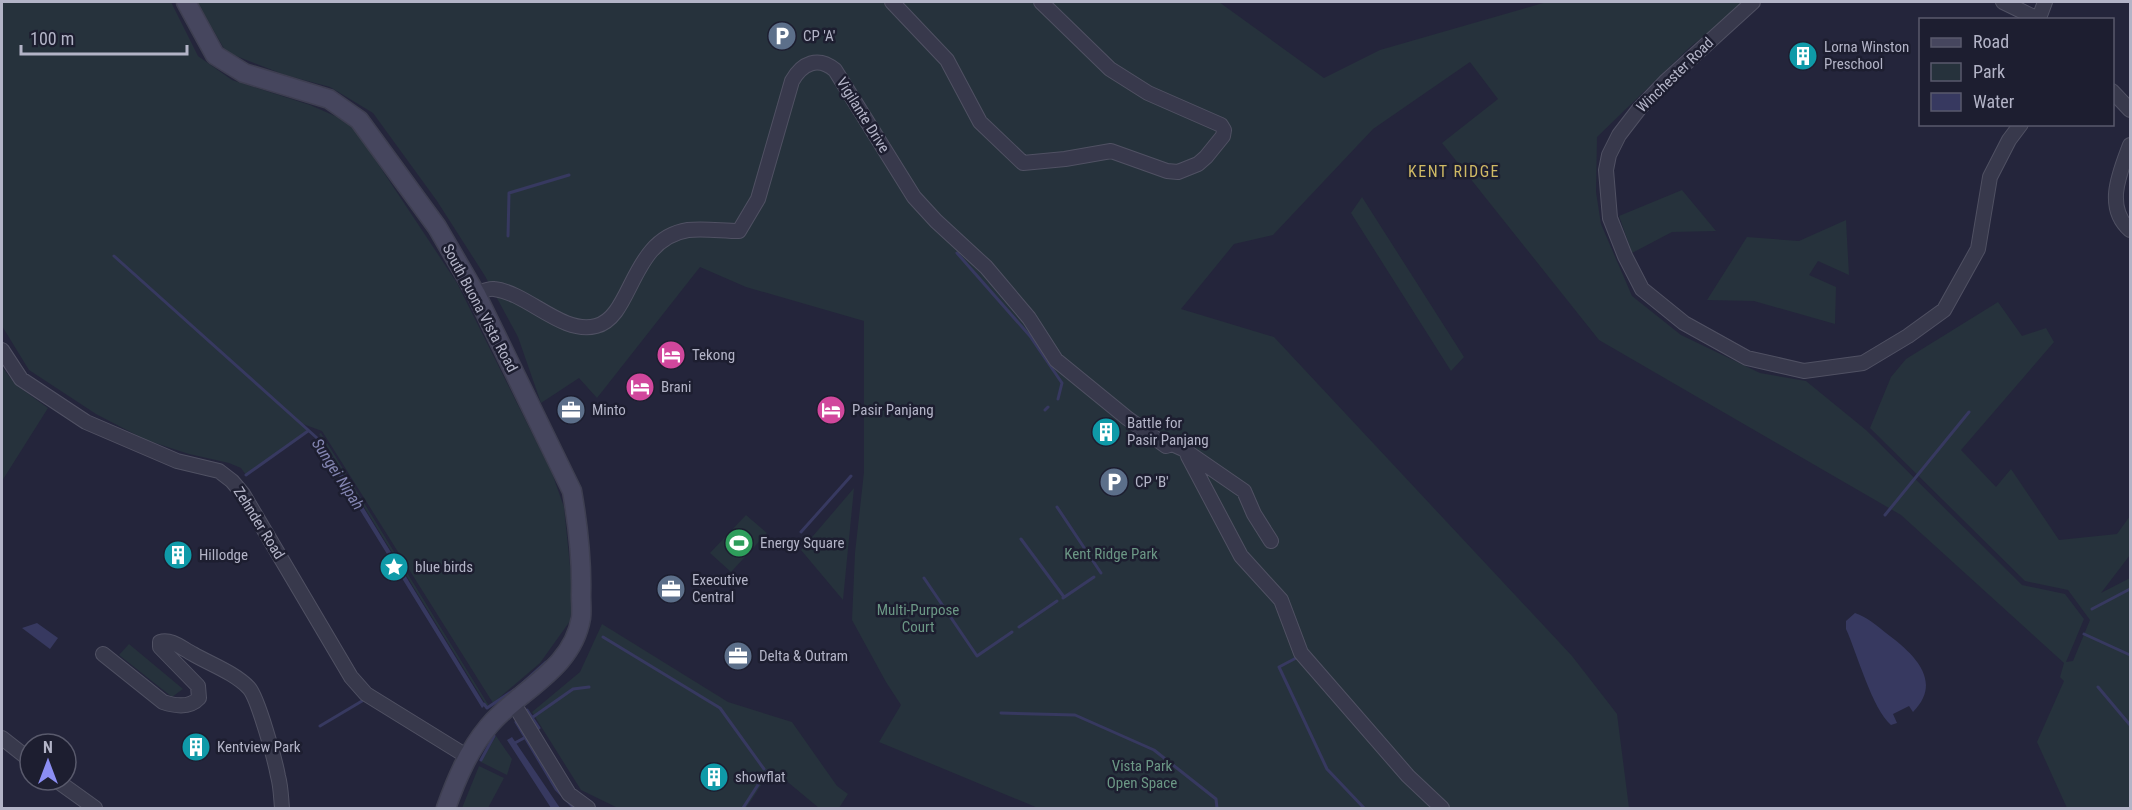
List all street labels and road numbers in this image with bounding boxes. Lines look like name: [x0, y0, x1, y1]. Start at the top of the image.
street label: Winchester Road: [1633, 34, 1717, 116]
street label: Vigilante Drive: [833, 74, 893, 156]
street label: South Buona Vista Road: [439, 241, 521, 375]
street label: Zehnder Road: [230, 484, 288, 562]

